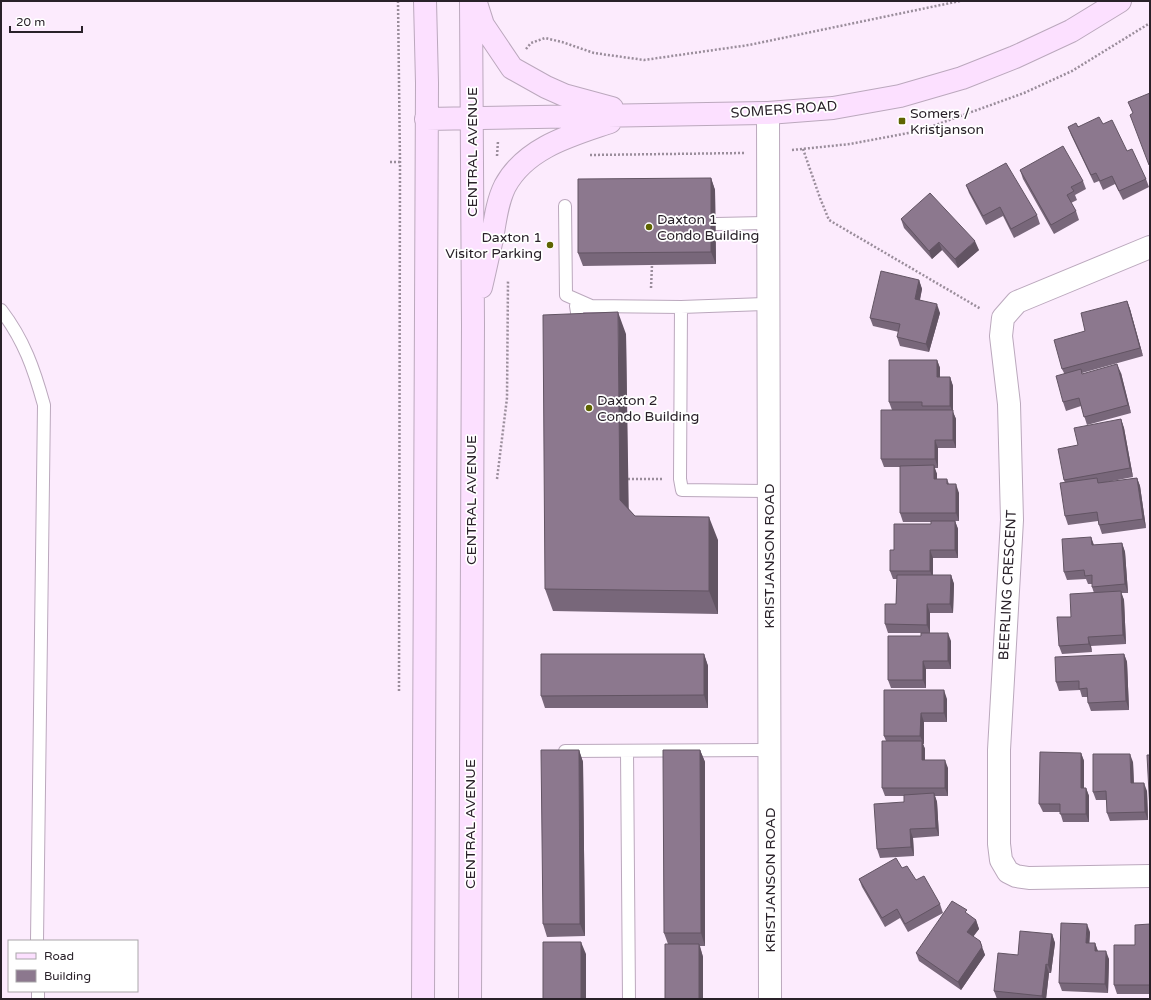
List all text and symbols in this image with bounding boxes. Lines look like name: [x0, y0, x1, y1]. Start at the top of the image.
scale bar: [10, 8, 82, 34]
text: 20 m: [16, 15, 45, 29]
street label: CENTRAL AVENUE: [464, 87, 481, 217]
street label: SOMERS ROAD: [730, 97, 838, 122]
place label: Somers / Kristjanson: [910, 105, 984, 138]
marker: Somers / Kristjanson: [897, 116, 907, 126]
place label: Daxton 1 Condo Building: [657, 211, 759, 244]
marker: Daxton 1 Condo Building: [644, 222, 654, 232]
place label: Daxton 1 Visitor Parking: [445, 229, 542, 262]
marker: Daxton 1 Visitor Parking: [545, 240, 555, 250]
place label: Daxton 2 Condo Building: [597, 392, 699, 425]
marker: Daxton 2 Condo Building: [584, 403, 594, 413]
street label: CENTRAL AVENUE: [463, 435, 480, 565]
street label: KRISTJANSON ROAD: [761, 483, 778, 629]
street label: BEERLING CRESCENT: [995, 509, 1020, 661]
street label: CENTRAL AVENUE: [462, 759, 479, 889]
street label: KRISTJANSON ROAD: [762, 807, 779, 953]
legend: [8, 940, 138, 992]
text: Road: [44, 949, 74, 963]
text: Building: [44, 969, 91, 983]

